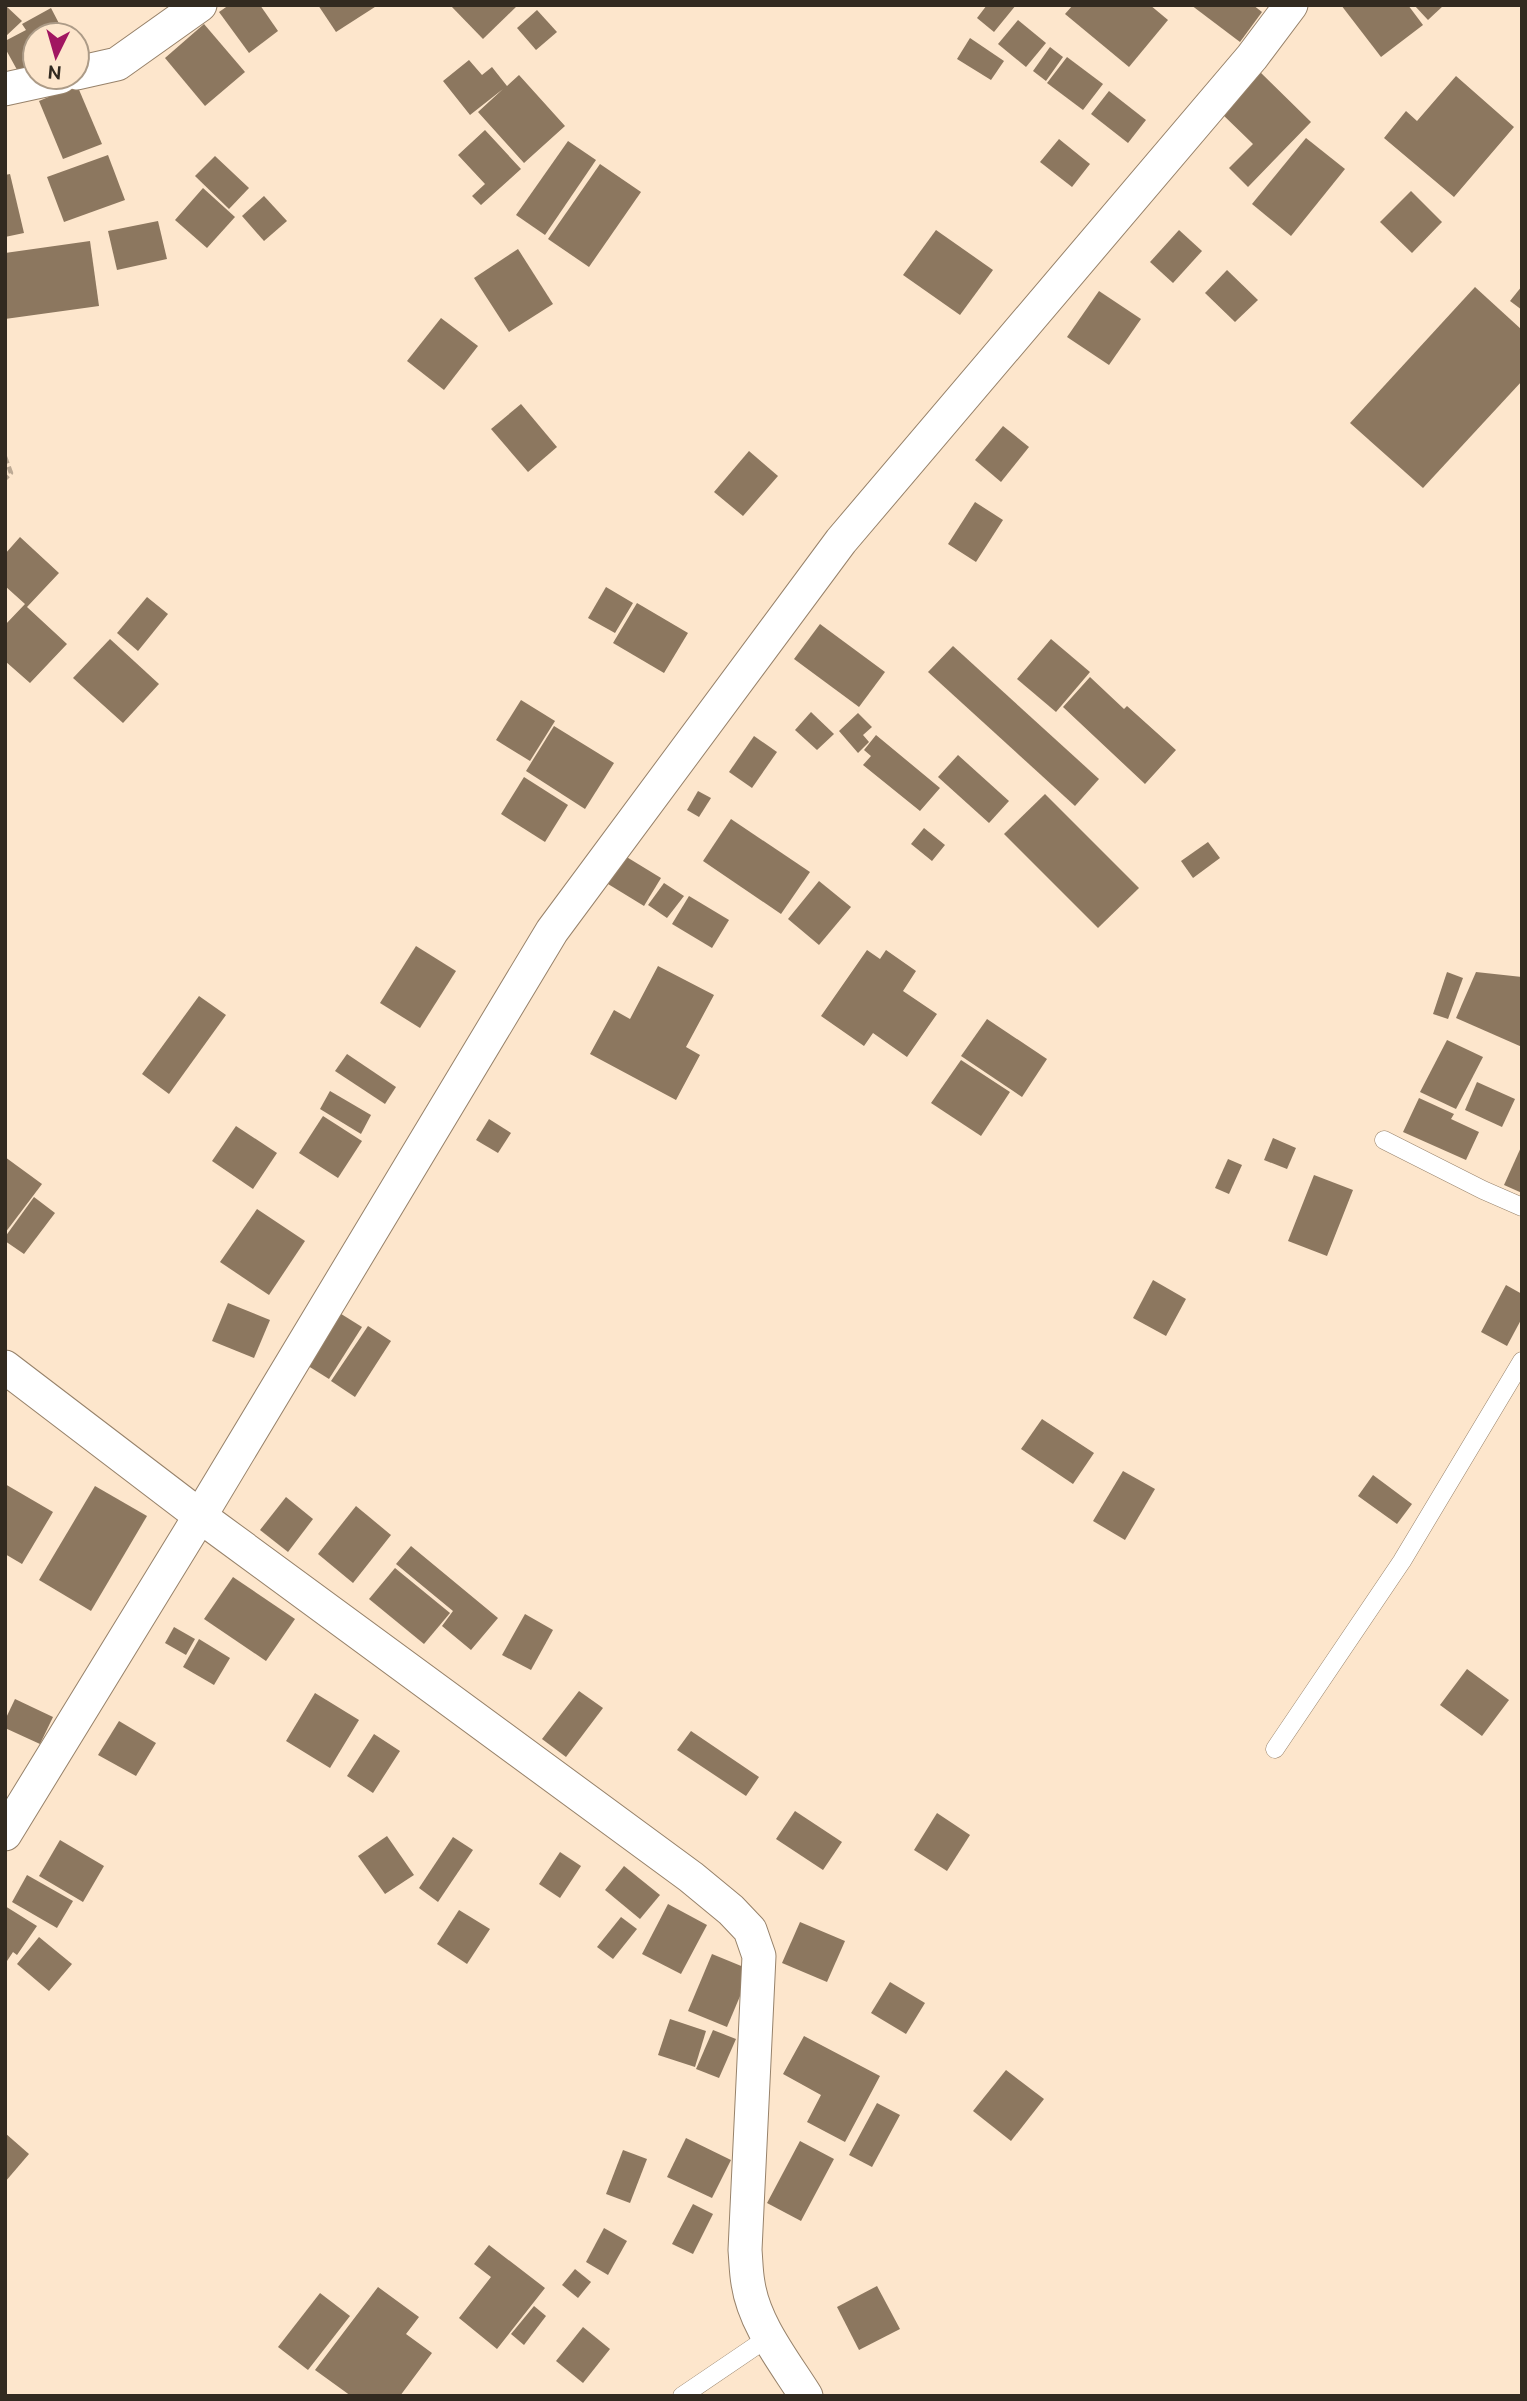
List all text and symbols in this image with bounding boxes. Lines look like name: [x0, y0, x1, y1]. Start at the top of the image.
north arrow: [21, 21, 91, 91]
text: N: [46, 61, 63, 85]

